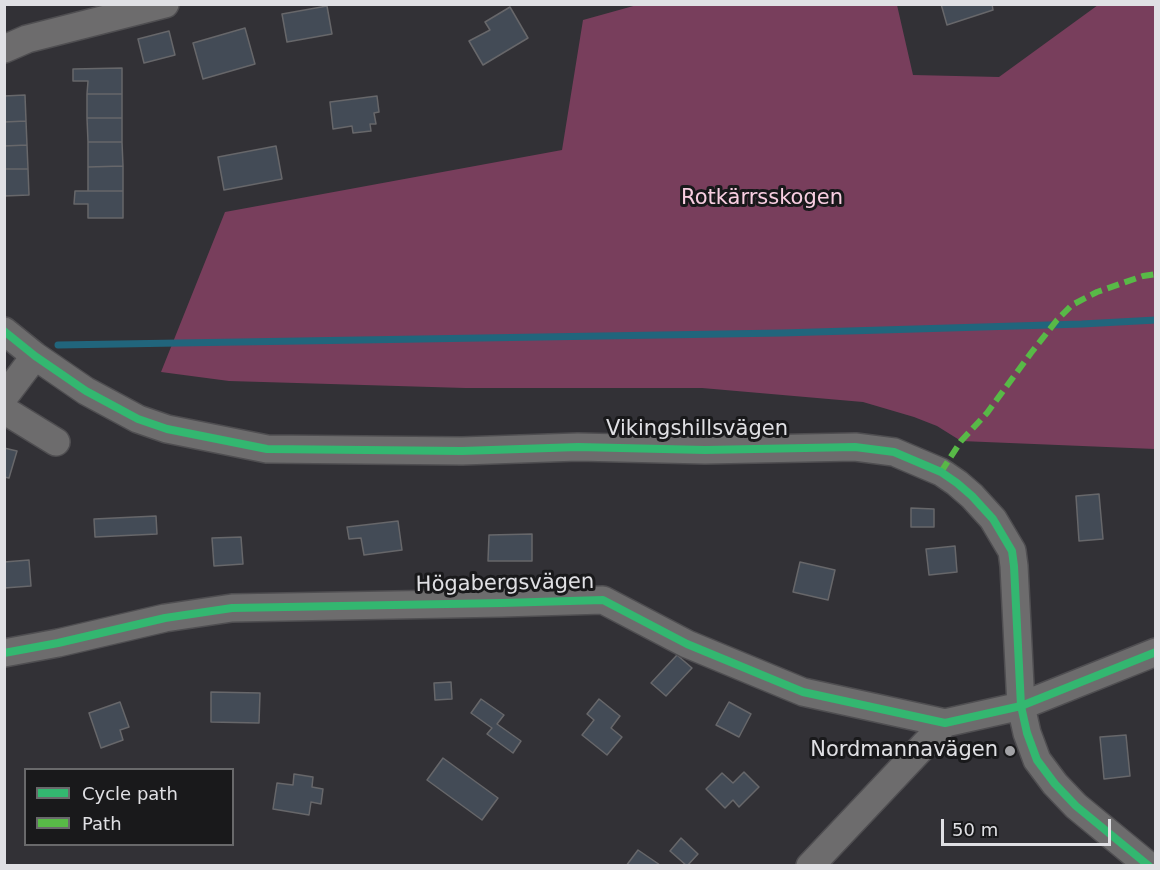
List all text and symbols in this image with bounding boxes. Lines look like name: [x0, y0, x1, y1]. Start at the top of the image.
park label: Rotkärrsskogen: [681, 186, 843, 212]
street label: Vikingshillsvägen: [606, 417, 788, 443]
street label: Högabergsvägen: [416, 570, 594, 598]
place label: Nordmannavägen: [810, 738, 998, 764]
marker: Nordmannavägen: [1003, 744, 1017, 758]
legend: [24, 768, 234, 846]
text: Cycle path: [82, 783, 178, 804]
scale bar: [944, 807, 1114, 845]
text: Path: [82, 813, 122, 834]
text: 50 m: [952, 819, 998, 840]

